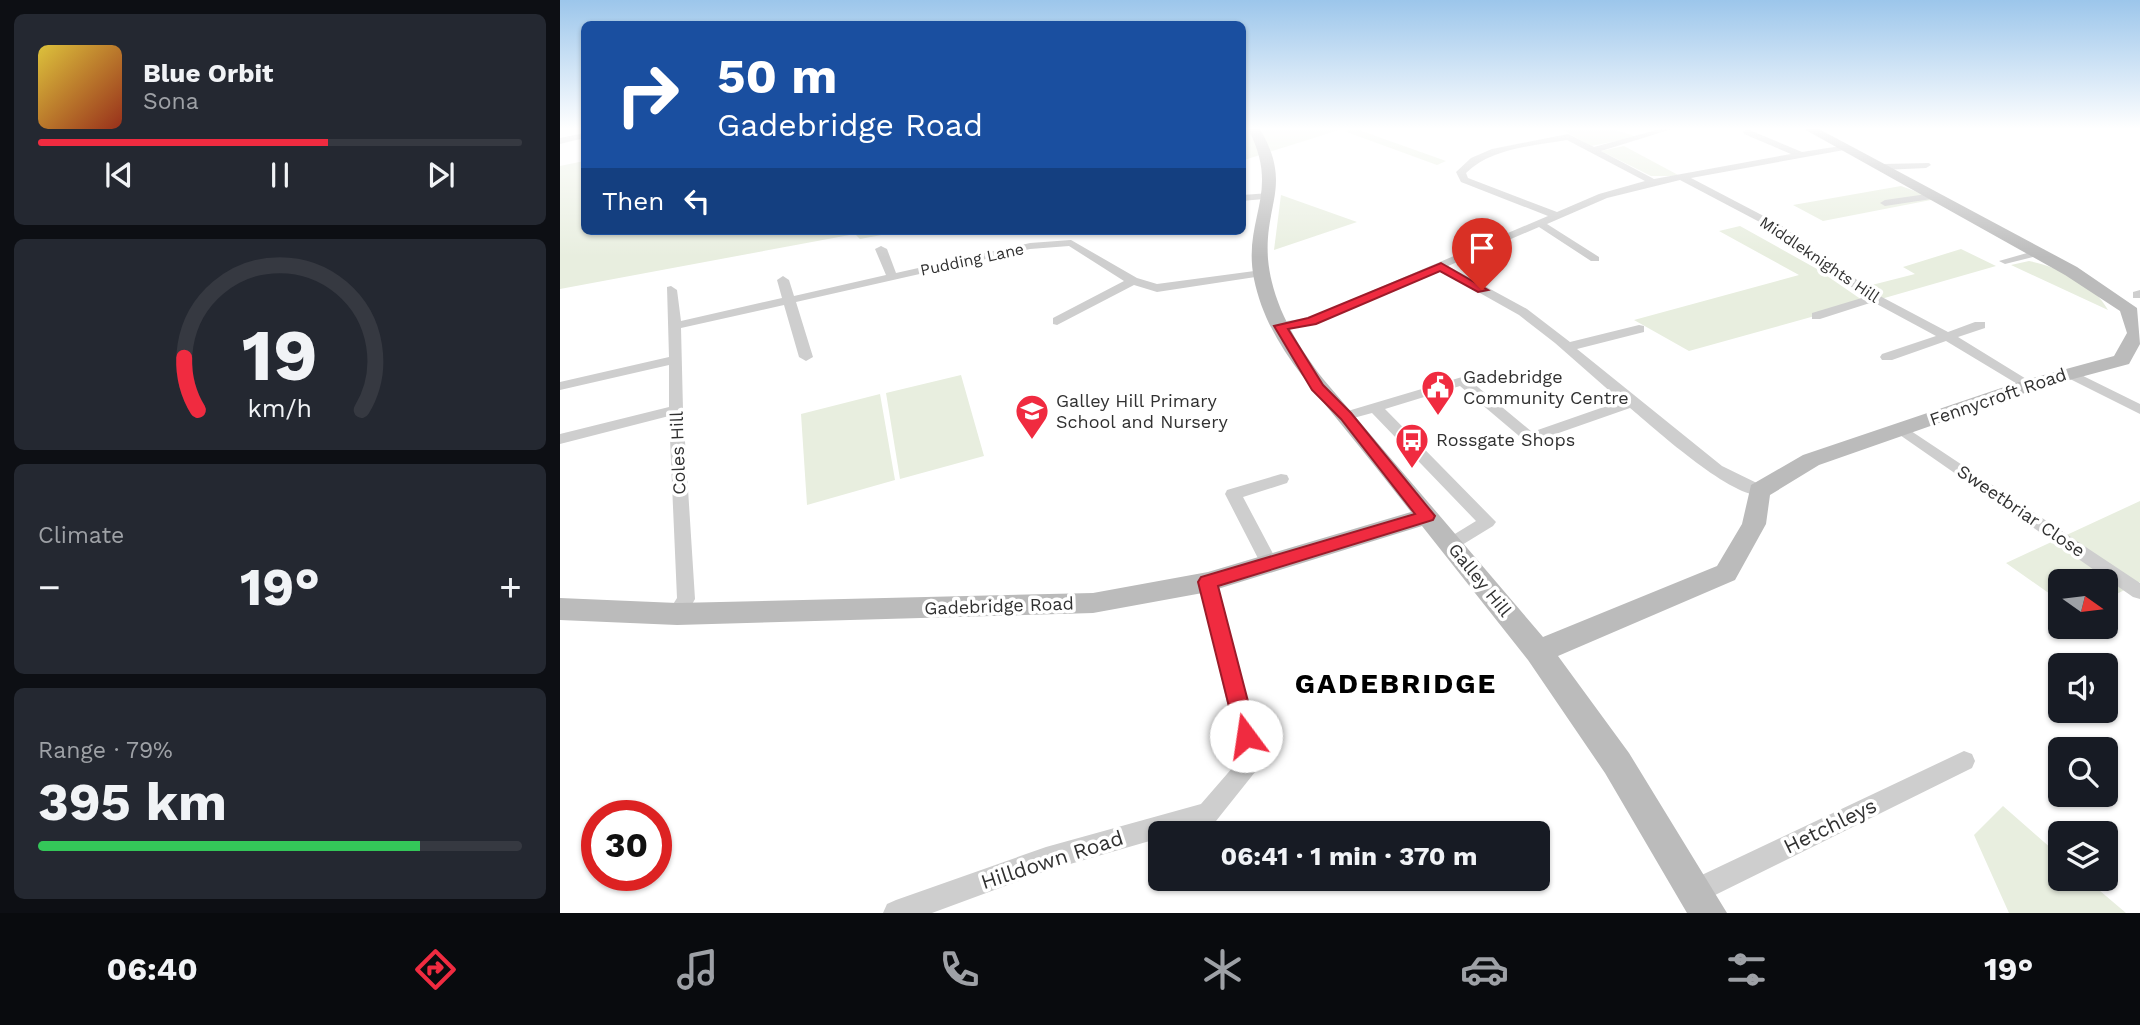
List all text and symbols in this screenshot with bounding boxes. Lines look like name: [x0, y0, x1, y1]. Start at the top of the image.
text: 50 m: [717, 47, 837, 105]
icon: right: [602, 49, 693, 140]
text: Blue Orbit: [143, 58, 273, 88]
text: Sona: [143, 88, 199, 115]
text: Gadebridge Road: [717, 106, 983, 144]
icon: previous: [100, 156, 138, 194]
icon: pause: [261, 156, 299, 194]
icon: next: [422, 156, 460, 194]
icon: left: [678, 182, 716, 220]
text: Then: [602, 186, 664, 216]
street label: Middleknights Hill: [1756, 212, 1883, 306]
pin: [1452, 218, 1512, 290]
icon: arrive: [1463, 229, 1501, 267]
street label: Pudding Lane: [918, 239, 1026, 280]
text: 19: [242, 313, 318, 399]
street label: Fennycroft Road: [1927, 363, 2069, 430]
place label: Gadebridge Community Centre: [1463, 366, 1629, 408]
public building icon: Gadebridge Community Centre: [1419, 368, 1457, 417]
place label: Galley Hill Primary School and Nursery: [1056, 390, 1228, 432]
school or university icon: Galley Hill Primary School and Nursery: [1013, 392, 1051, 441]
text: km/h: [248, 394, 312, 423]
street label: Coles Hill: [666, 410, 689, 495]
bus stop icon: Rossgate Shops: [1393, 421, 1431, 470]
place label: Rossgate Shops: [1436, 429, 1575, 450]
street label: Sweetbriar Close: [1953, 460, 2089, 561]
text: Climate: [38, 522, 124, 549]
street label: Galley Hill: [1444, 539, 1517, 621]
text: 19°: [240, 557, 320, 618]
text: −: [38, 565, 61, 609]
text: +: [499, 565, 522, 609]
north arrow: [2048, 569, 2118, 639]
map controls: [2048, 569, 2118, 891]
street label: Gadebridge Road: [924, 592, 1074, 619]
button: sound: [2048, 653, 2118, 723]
district label: GADEBRIDGE: [1295, 667, 1497, 700]
position arrow: [1209, 699, 1283, 773]
text: Range · 79%: [38, 737, 173, 764]
button: search: [2048, 737, 2118, 807]
text: 395 km: [38, 772, 227, 833]
street label: Hetchleys: [1779, 792, 1880, 859]
speed limit sign: 30: [581, 800, 672, 891]
button: layers: [2048, 821, 2118, 891]
street label: Hilldown Road: [977, 825, 1126, 894]
text: 06:41 · 1 min · 370 m: [1220, 841, 1478, 871]
icon: directions: [411, 945, 460, 994]
icon: music: [673, 945, 722, 994]
icon: phone: [935, 945, 984, 994]
icon: climate: [1198, 945, 1247, 994]
icon: car: [1460, 945, 1509, 994]
icon: filters: [1722, 945, 1771, 994]
text: 06:40: [107, 950, 198, 988]
text: 19°: [1984, 950, 2033, 988]

